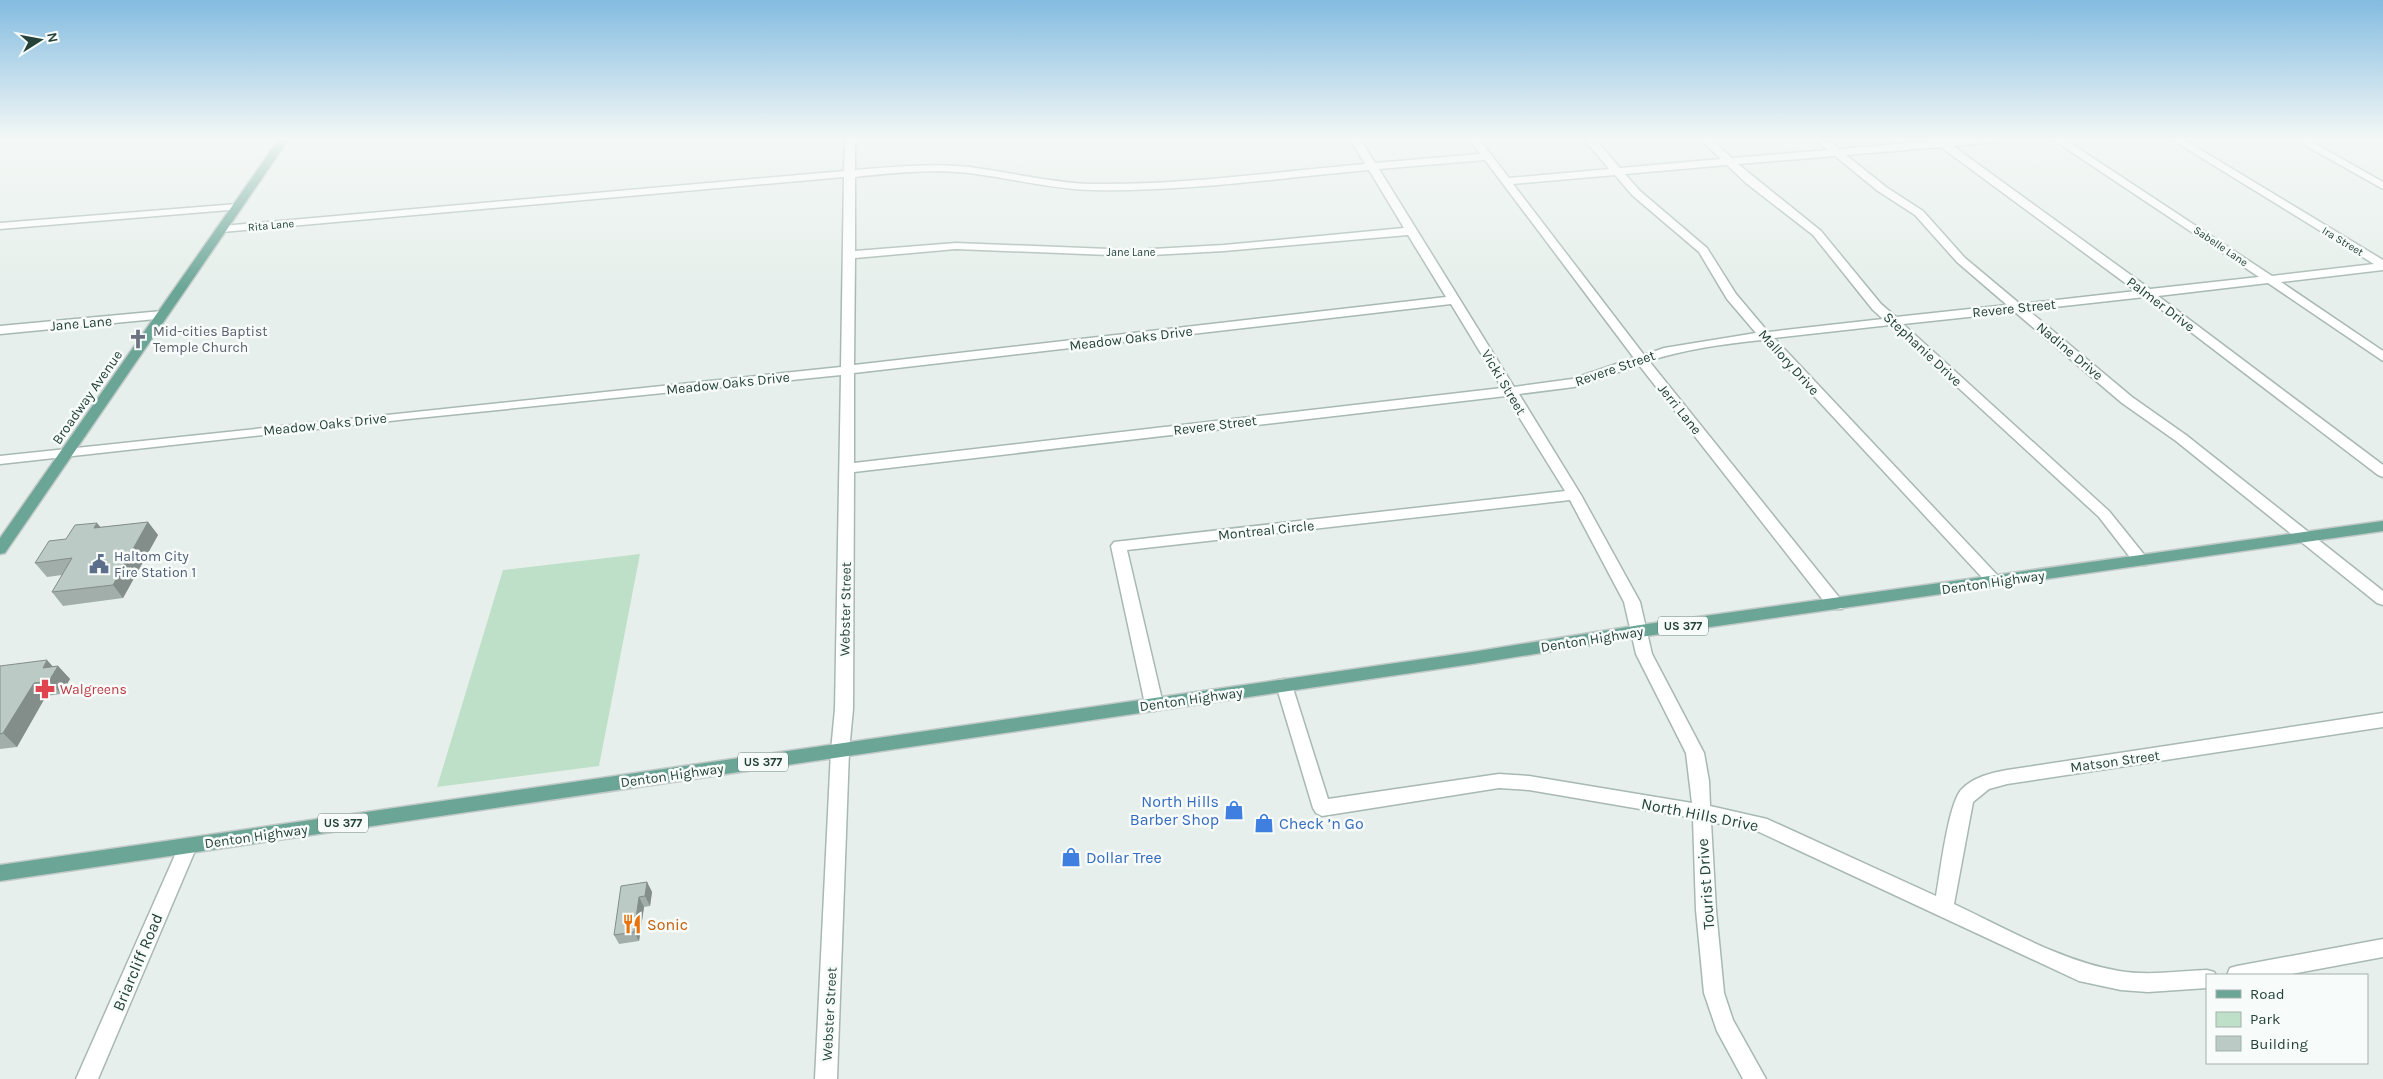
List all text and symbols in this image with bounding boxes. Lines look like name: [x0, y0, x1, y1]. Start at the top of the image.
north arrow: [15, 15, 65, 65]
text: N: [43, 31, 62, 44]
street label: Rita Lane: [247, 217, 295, 234]
street label: Sabelle Lane: [2191, 223, 2251, 270]
street label: Ira Street: [2320, 224, 2366, 259]
street label: Jane Lane: [1107, 246, 1156, 259]
street label: Palmer Drive: [2123, 273, 2198, 335]
street label: Revere Street: [1971, 296, 2057, 321]
street label: Stephanie Drive: [1880, 309, 1965, 390]
street label: Jane Lane: [49, 312, 113, 335]
street label: Nadine Drive: [2033, 319, 2106, 384]
street label: Meadow Oaks Drive: [1068, 322, 1194, 355]
place label: Mid-cities Baptist Temple Church: [153, 323, 268, 356]
street label: Mallory Drive: [1755, 326, 1823, 399]
church icon: Mid-cities Baptist Temple Church: [127, 328, 149, 350]
street label: Broadway Avenue: [49, 347, 126, 448]
street label: Vicki Street: [1477, 347, 1530, 418]
street label: Revere Street: [1573, 347, 1658, 390]
street label: Meadow Oaks Drive: [665, 369, 791, 398]
street label: Jerri Lane: [1654, 381, 1705, 438]
street label: Meadow Oaks Drive: [262, 410, 388, 439]
street label: Revere Street: [1172, 412, 1258, 439]
street label: Montreal Circle: [1217, 517, 1315, 544]
place label: Haltom City Fire Station 1: [114, 548, 196, 581]
public building icon: Haltom City Fire Station 1: [88, 553, 110, 575]
street label: Webster Street: [836, 562, 855, 656]
street label: Denton Highway: [1940, 567, 2046, 598]
road number: US 377: [1658, 616, 1708, 636]
street label: Denton Highway: [1539, 623, 1645, 656]
pharmacy icon: Walgreens: [34, 678, 56, 700]
place label: Walgreens: [60, 681, 127, 698]
street label: Denton Highway: [1138, 684, 1244, 715]
street label: Matson Street: [2069, 747, 2161, 776]
road number: US 377: [738, 752, 788, 772]
street label: Denton Highway: [619, 760, 725, 791]
place label: North Hills Barber Shop: [1130, 792, 1219, 829]
street label: North Hills Drive: [1640, 794, 1760, 835]
shop icon: North Hills Barber Shop: [1223, 799, 1245, 821]
shop icon: Check ’n Go: [1253, 812, 1275, 834]
road number: US 377: [318, 814, 368, 832]
place label: Check ’n Go: [1279, 814, 1364, 833]
street label: Denton Highway: [203, 821, 309, 852]
street label: Tourist Drive: [1693, 838, 1718, 930]
shop icon: Dollar Tree: [1060, 846, 1082, 868]
place label: Dollar Tree: [1086, 848, 1162, 867]
street label: Briarcliff Road: [108, 911, 167, 1014]
restaurant icon: Sonic: [621, 913, 643, 935]
place label: Sonic: [647, 915, 688, 934]
street label: Webster Street: [819, 967, 840, 1062]
legend: [2206, 974, 2368, 1064]
text: Road: [2250, 985, 2285, 1003]
text: Park: [2250, 1010, 2280, 1028]
text: Building: [2250, 1035, 2308, 1053]

